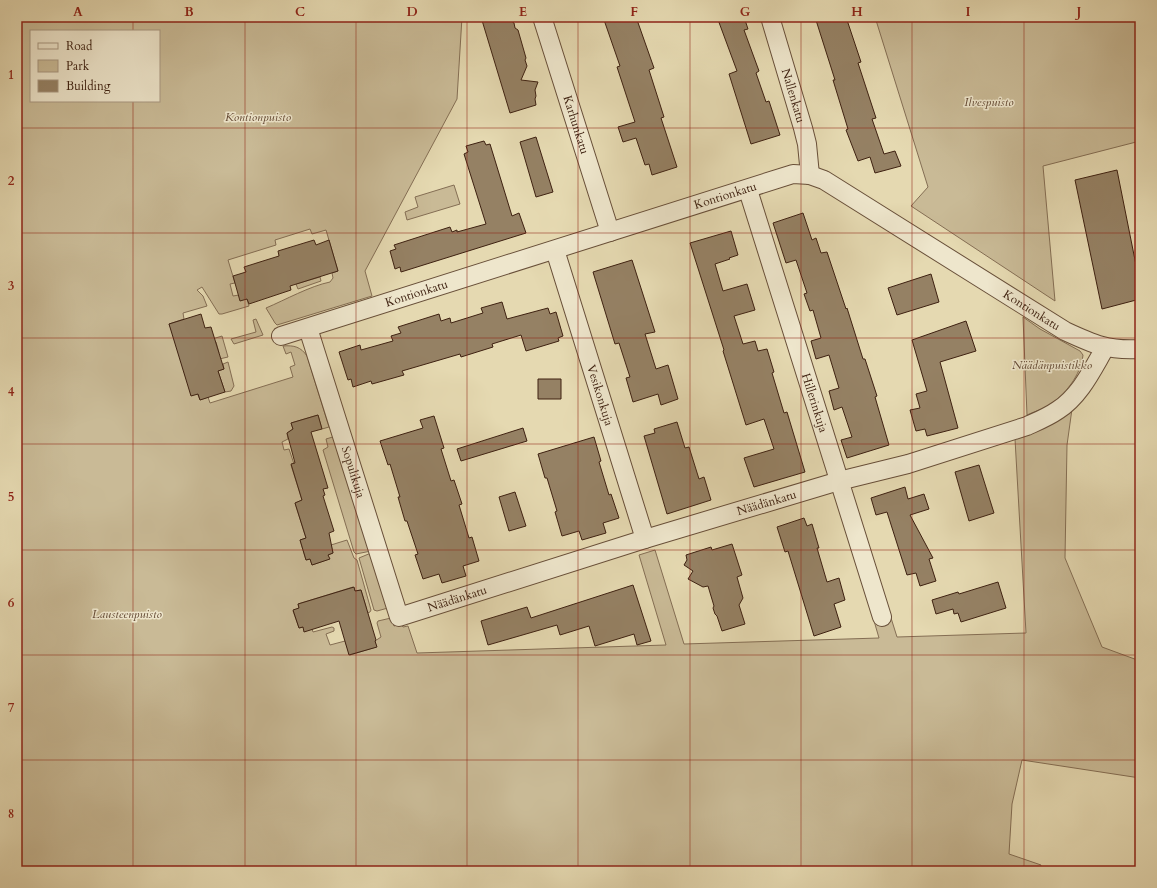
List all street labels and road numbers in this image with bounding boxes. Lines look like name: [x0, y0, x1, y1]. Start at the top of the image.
street label: Nallenkatu: [778, 67, 809, 125]
street label: Karhunkatu: [559, 93, 593, 156]
street label: Kontionkatu: [692, 178, 759, 213]
street label: Kontionkatu: [383, 276, 450, 311]
street label: Kontionkatu: [1000, 286, 1064, 334]
street label: Vesikonkuja: [583, 363, 617, 428]
street label: Hillerinkuja: [798, 371, 832, 435]
street label: Sopulikuja: [338, 444, 369, 501]
street label: Näädänkatu: [735, 486, 799, 519]
street label: Näädänkatu: [425, 582, 489, 615]

